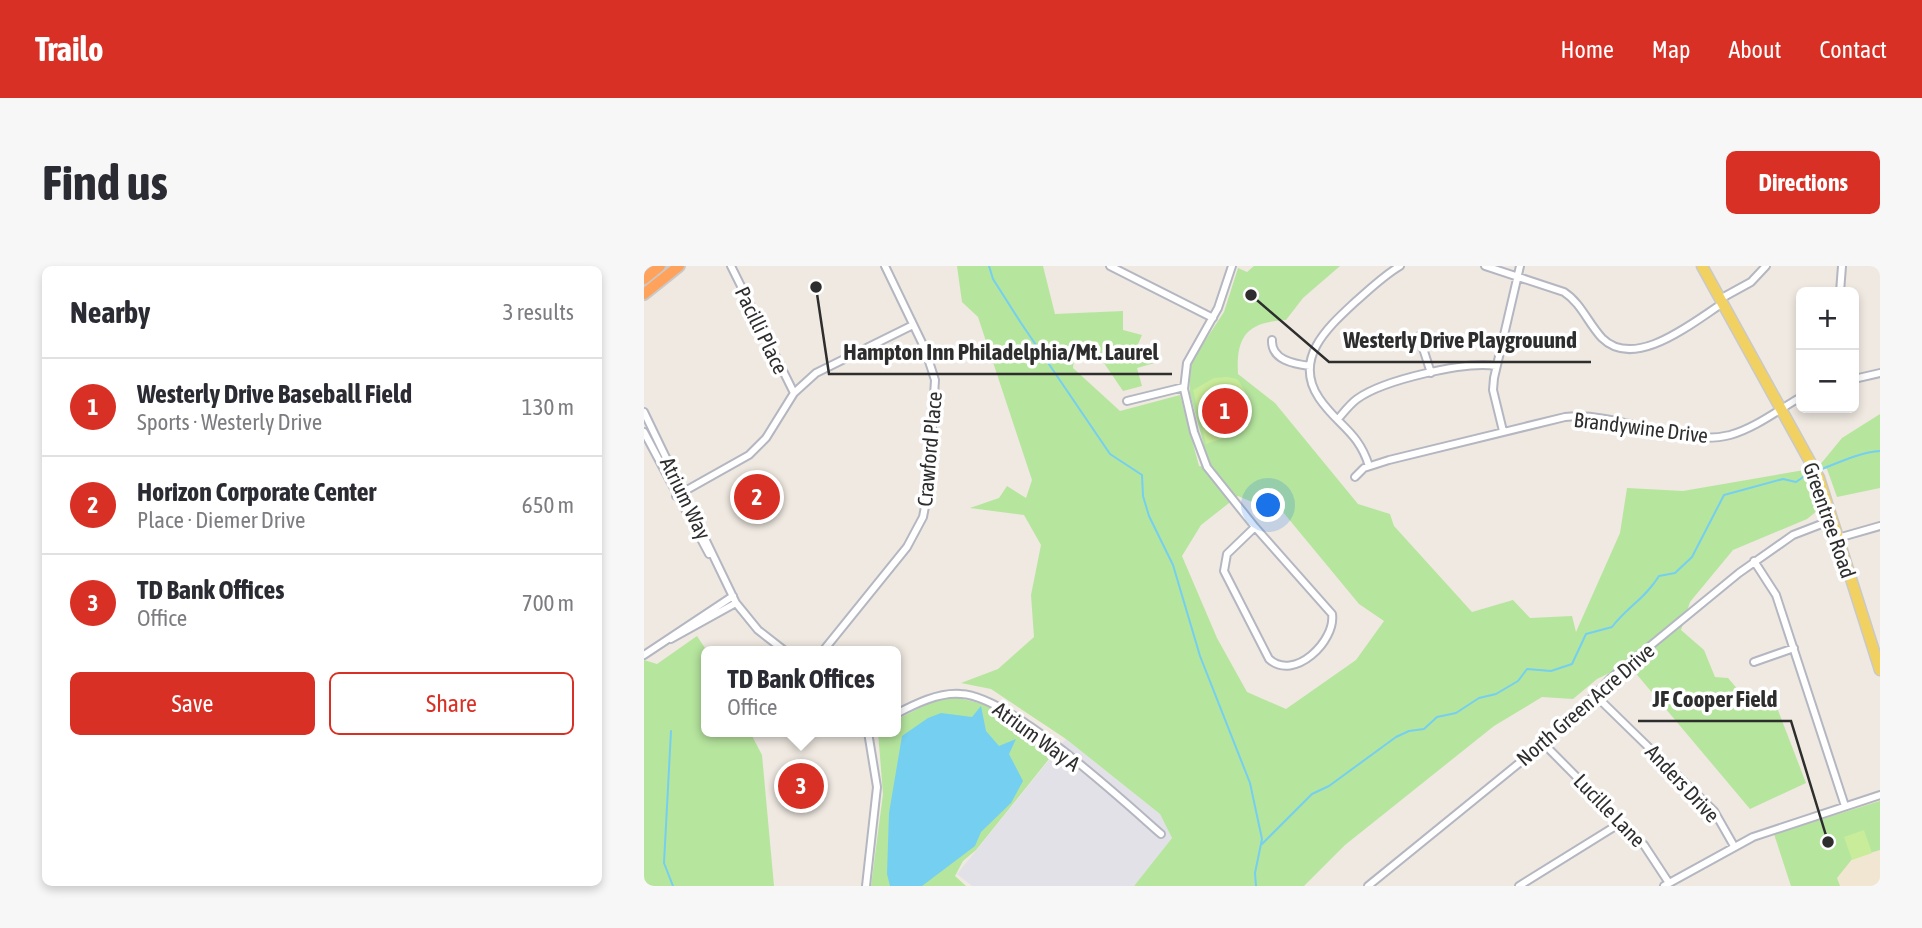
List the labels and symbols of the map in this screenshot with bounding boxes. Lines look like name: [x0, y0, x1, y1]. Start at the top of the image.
street label: Pacilli Place: [731, 282, 793, 378]
callout: Westerly Drive Playgrouund: [1329, 318, 1591, 362]
text: Westerly Drive Playgrouund: [1342, 327, 1577, 353]
callout: Hampton Inn Philadelphia/Mt. Laurel: [829, 330, 1172, 374]
text: Hampton Inn Philadelphia/Mt. Laurel: [843, 339, 1160, 365]
pin: 1: [1202, 385, 1248, 437]
street label: Crawford Place: [912, 391, 946, 507]
street label: Brandywine Drive: [1573, 407, 1709, 447]
street label: Atrium Way: [656, 453, 716, 543]
street label: Greentree Road: [1799, 459, 1861, 581]
pin: 2: [734, 471, 780, 523]
your location: [1251, 488, 1285, 522]
street label: North Green Acre Drive: [1511, 638, 1659, 770]
callout: JF Cooper Field: [1638, 677, 1791, 721]
text: JF Cooper Field: [1652, 686, 1777, 712]
street label: Atrium Way A: [989, 696, 1086, 776]
street label: Anders Drive: [1641, 739, 1725, 827]
pin: 3: [778, 760, 824, 812]
street label: Lucille Lane: [1569, 769, 1651, 851]

